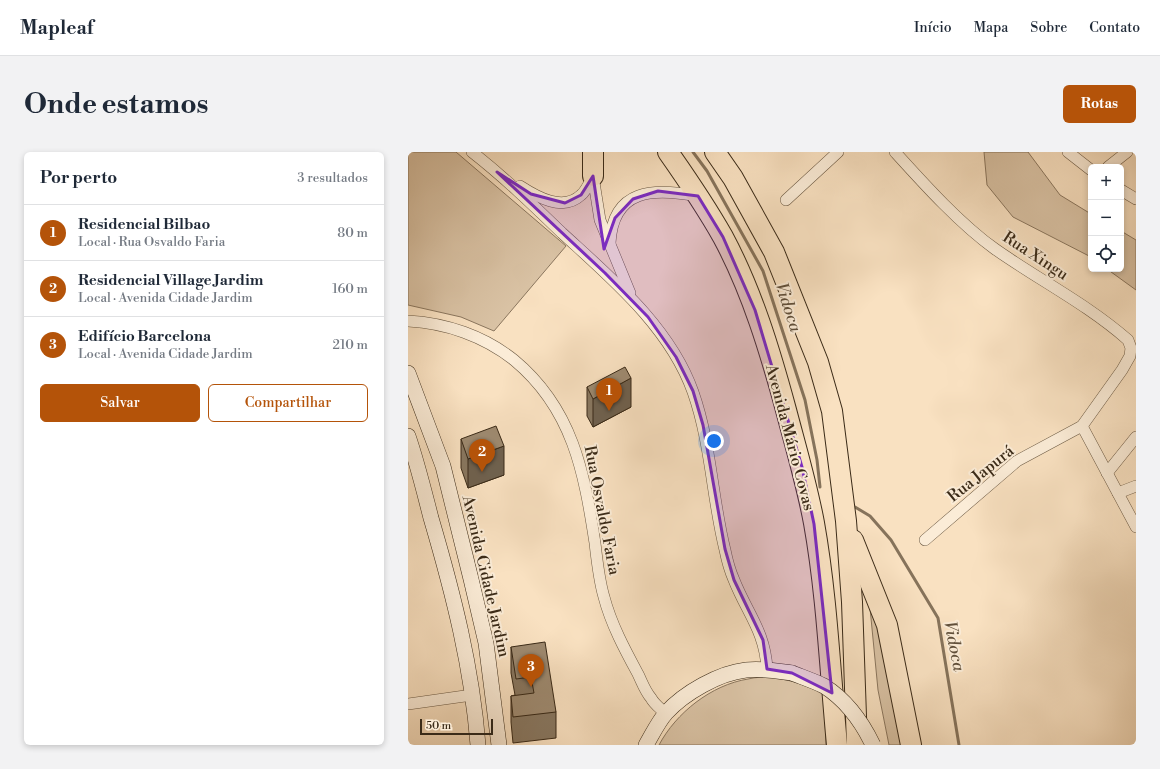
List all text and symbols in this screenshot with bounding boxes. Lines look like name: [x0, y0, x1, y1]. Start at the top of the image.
text: Mapleaf: [20, 16, 93, 40]
text: Início: [914, 19, 952, 37]
text: Mapa: [974, 19, 1008, 37]
text: Sobre: [1030, 19, 1067, 37]
text: Contato: [1089, 19, 1140, 37]
button: Rotas: [1063, 85, 1136, 123]
text: Onde estamos: [24, 87, 209, 122]
map controls: [1088, 164, 1124, 272]
button: +: [1088, 164, 1124, 200]
text: Por perto: [40, 167, 117, 189]
text: 3 resultados: [297, 170, 368, 186]
button: −: [1088, 200, 1124, 236]
text: Residencial Bilbao: [78, 215, 210, 234]
text: 1: [50, 225, 56, 241]
text: 80 m: [337, 225, 368, 241]
street label: Rua Xingu: [999, 227, 1072, 285]
text: Local · Rua Osvaldo Faria: [78, 234, 225, 250]
button: locate: [1088, 236, 1124, 272]
text: Residencial Village Jardim: [78, 271, 263, 290]
water label: Vidoca: [770, 280, 806, 335]
text: 2: [49, 281, 57, 297]
text: 160 m: [332, 281, 368, 297]
text: Local · Avenida Cidade Jardim: [78, 290, 253, 306]
text: Edifício Barcelona: [78, 327, 211, 346]
text: 3: [49, 337, 57, 353]
text: 210 m: [333, 337, 368, 353]
text: Local · Avenida Cidade Jardim: [78, 346, 253, 362]
street label: Avenida Mário Covas: [761, 361, 819, 513]
pin: 1: [596, 378, 622, 411]
button: Salvar: [40, 384, 200, 422]
button: Compartilhar: [208, 384, 368, 422]
your location: [704, 431, 724, 451]
pin: 2: [469, 439, 495, 472]
street label: Rua Japurá: [943, 440, 1019, 507]
street label: Rua Osvaldo Faria: [580, 444, 625, 578]
street label: Avenida Cidade Jardim: [457, 492, 514, 659]
water label: Vidoca: [938, 619, 970, 674]
pin: 3: [518, 654, 544, 687]
scale bar: [420, 717, 493, 736]
text: 50 m: [426, 719, 451, 733]

